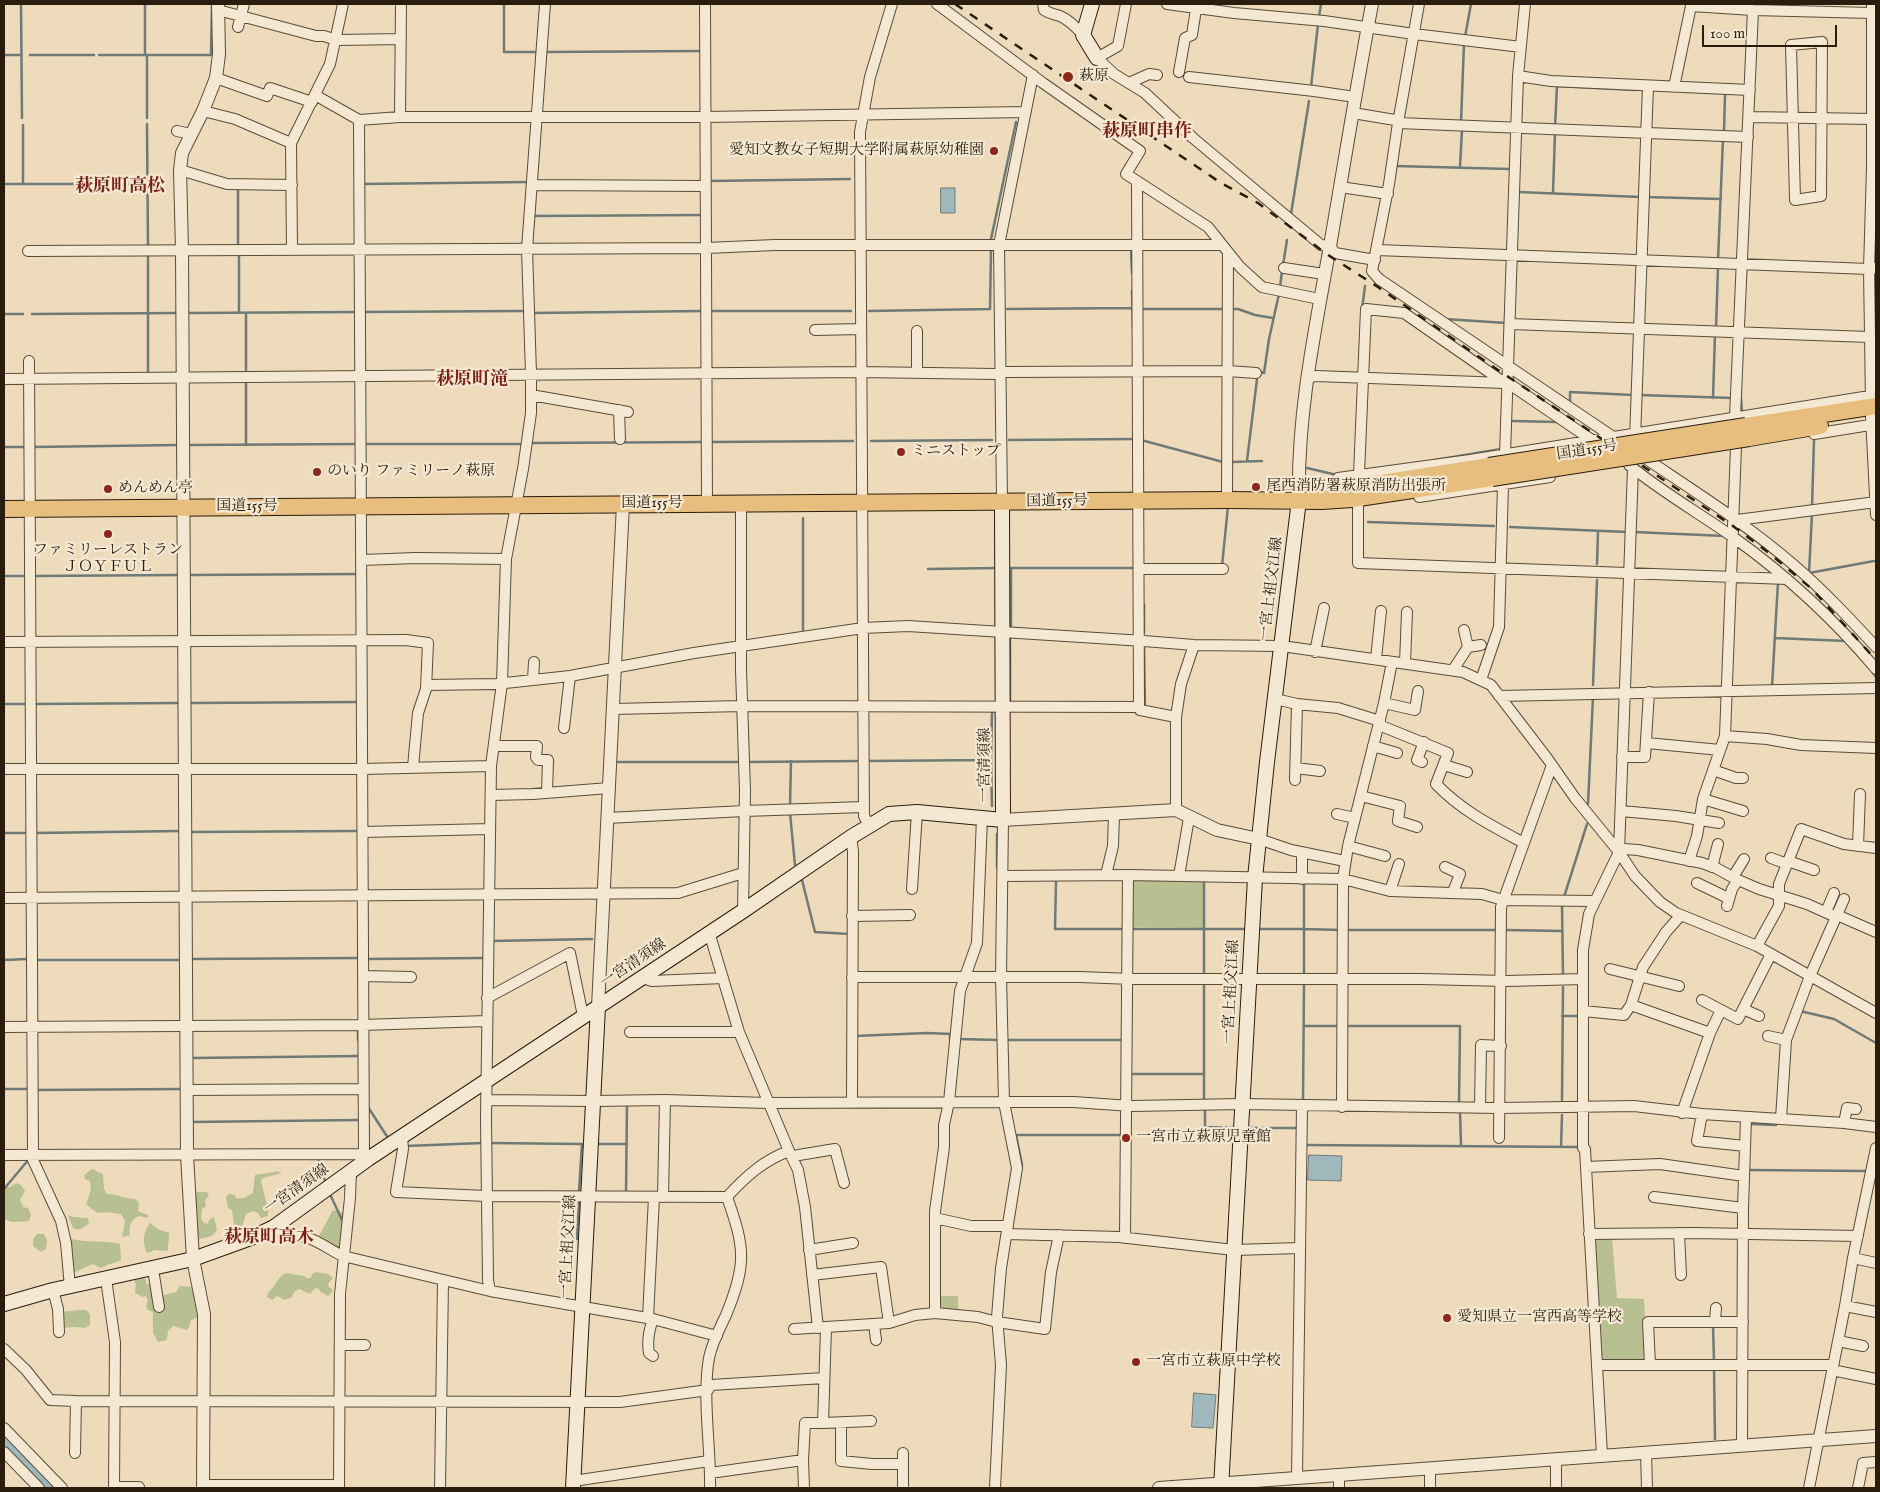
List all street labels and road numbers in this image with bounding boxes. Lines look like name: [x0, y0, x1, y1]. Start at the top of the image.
street label: 国道155号: [1555, 437, 1619, 465]
street label: 国道155号: [1026, 492, 1088, 512]
street label: 国道155号: [621, 495, 683, 513]
street label: 国道155号: [216, 498, 278, 516]
street label: 一宮上祖父江線: [1257, 536, 1287, 642]
street label: 一宮清須線: [977, 728, 995, 802]
street label: 一宮清須線: [598, 936, 670, 992]
street label: 一宮上祖父江線: [1220, 939, 1244, 1045]
street label: 一宮清須線: [261, 1161, 333, 1219]
street label: 一宮上祖父江線: [557, 1194, 581, 1300]

